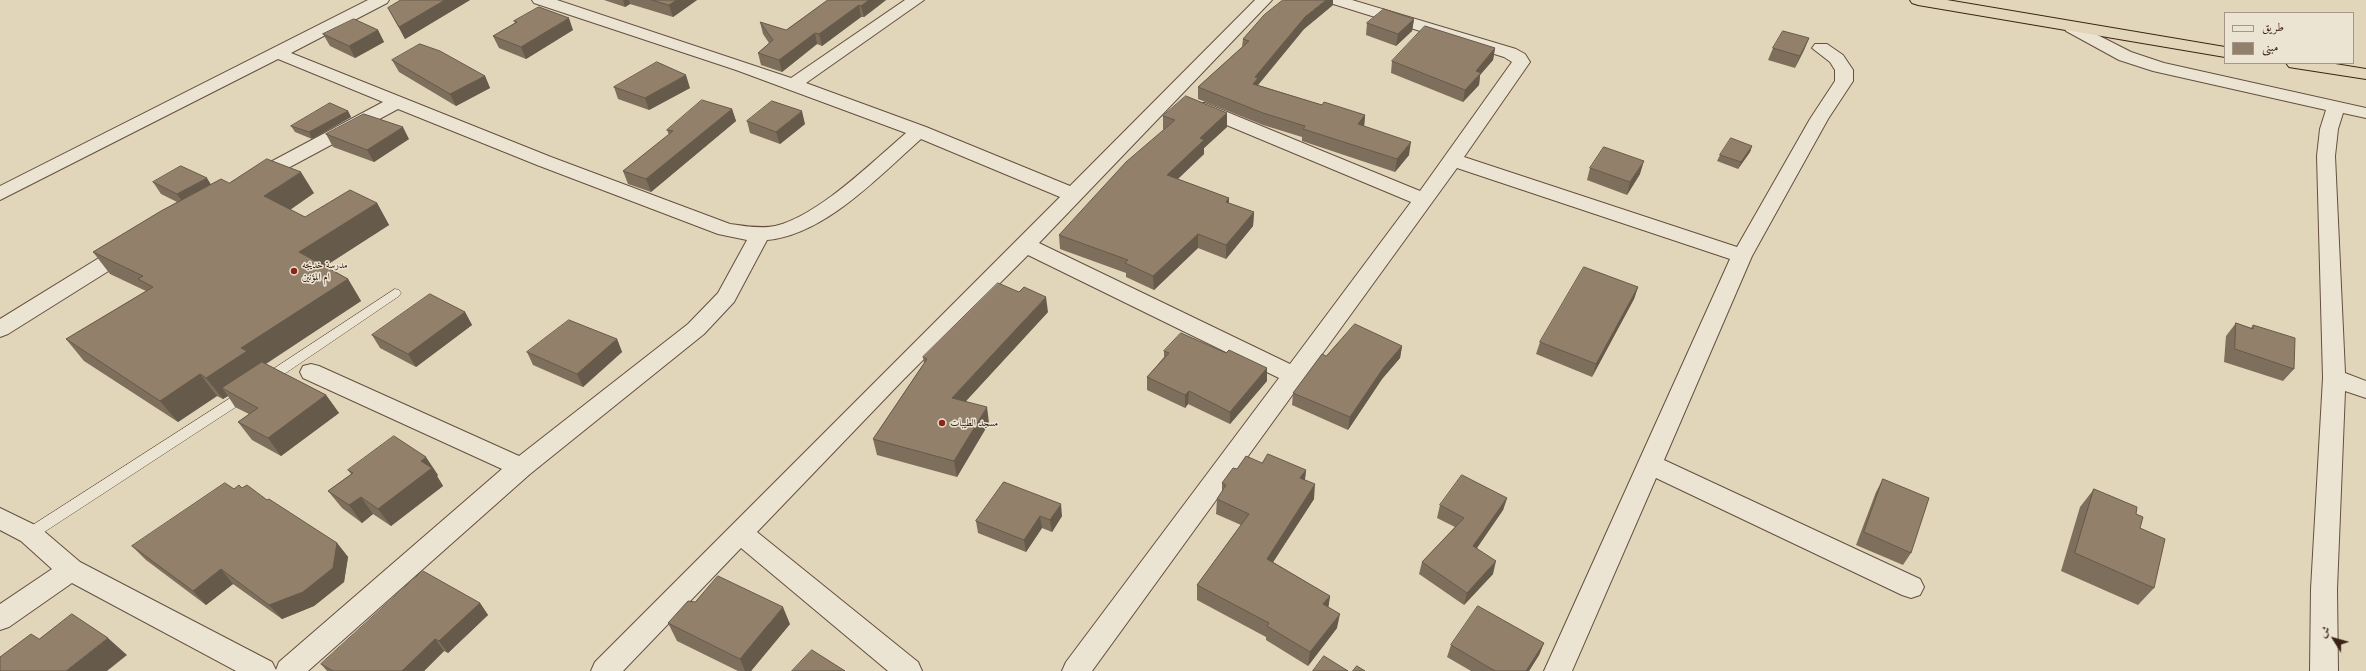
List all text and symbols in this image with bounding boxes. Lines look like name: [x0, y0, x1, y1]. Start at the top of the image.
legend: [2224, 12, 2354, 64]
text: طريق: [2262, 19, 2284, 34]
text: مبنى: [2262, 39, 2278, 54]
place label: مدرسة خديجه ام المؤنين: [302, 259, 348, 282]
marker: مدرسة خديجه ام المؤنين: [289, 266, 299, 276]
place label: مسجد الطيبات: [950, 417, 998, 429]
marker: مسجد الطيبات: [937, 418, 947, 428]
north arrow: [2314, 619, 2354, 659]
text: ش: [2316, 623, 2333, 640]

